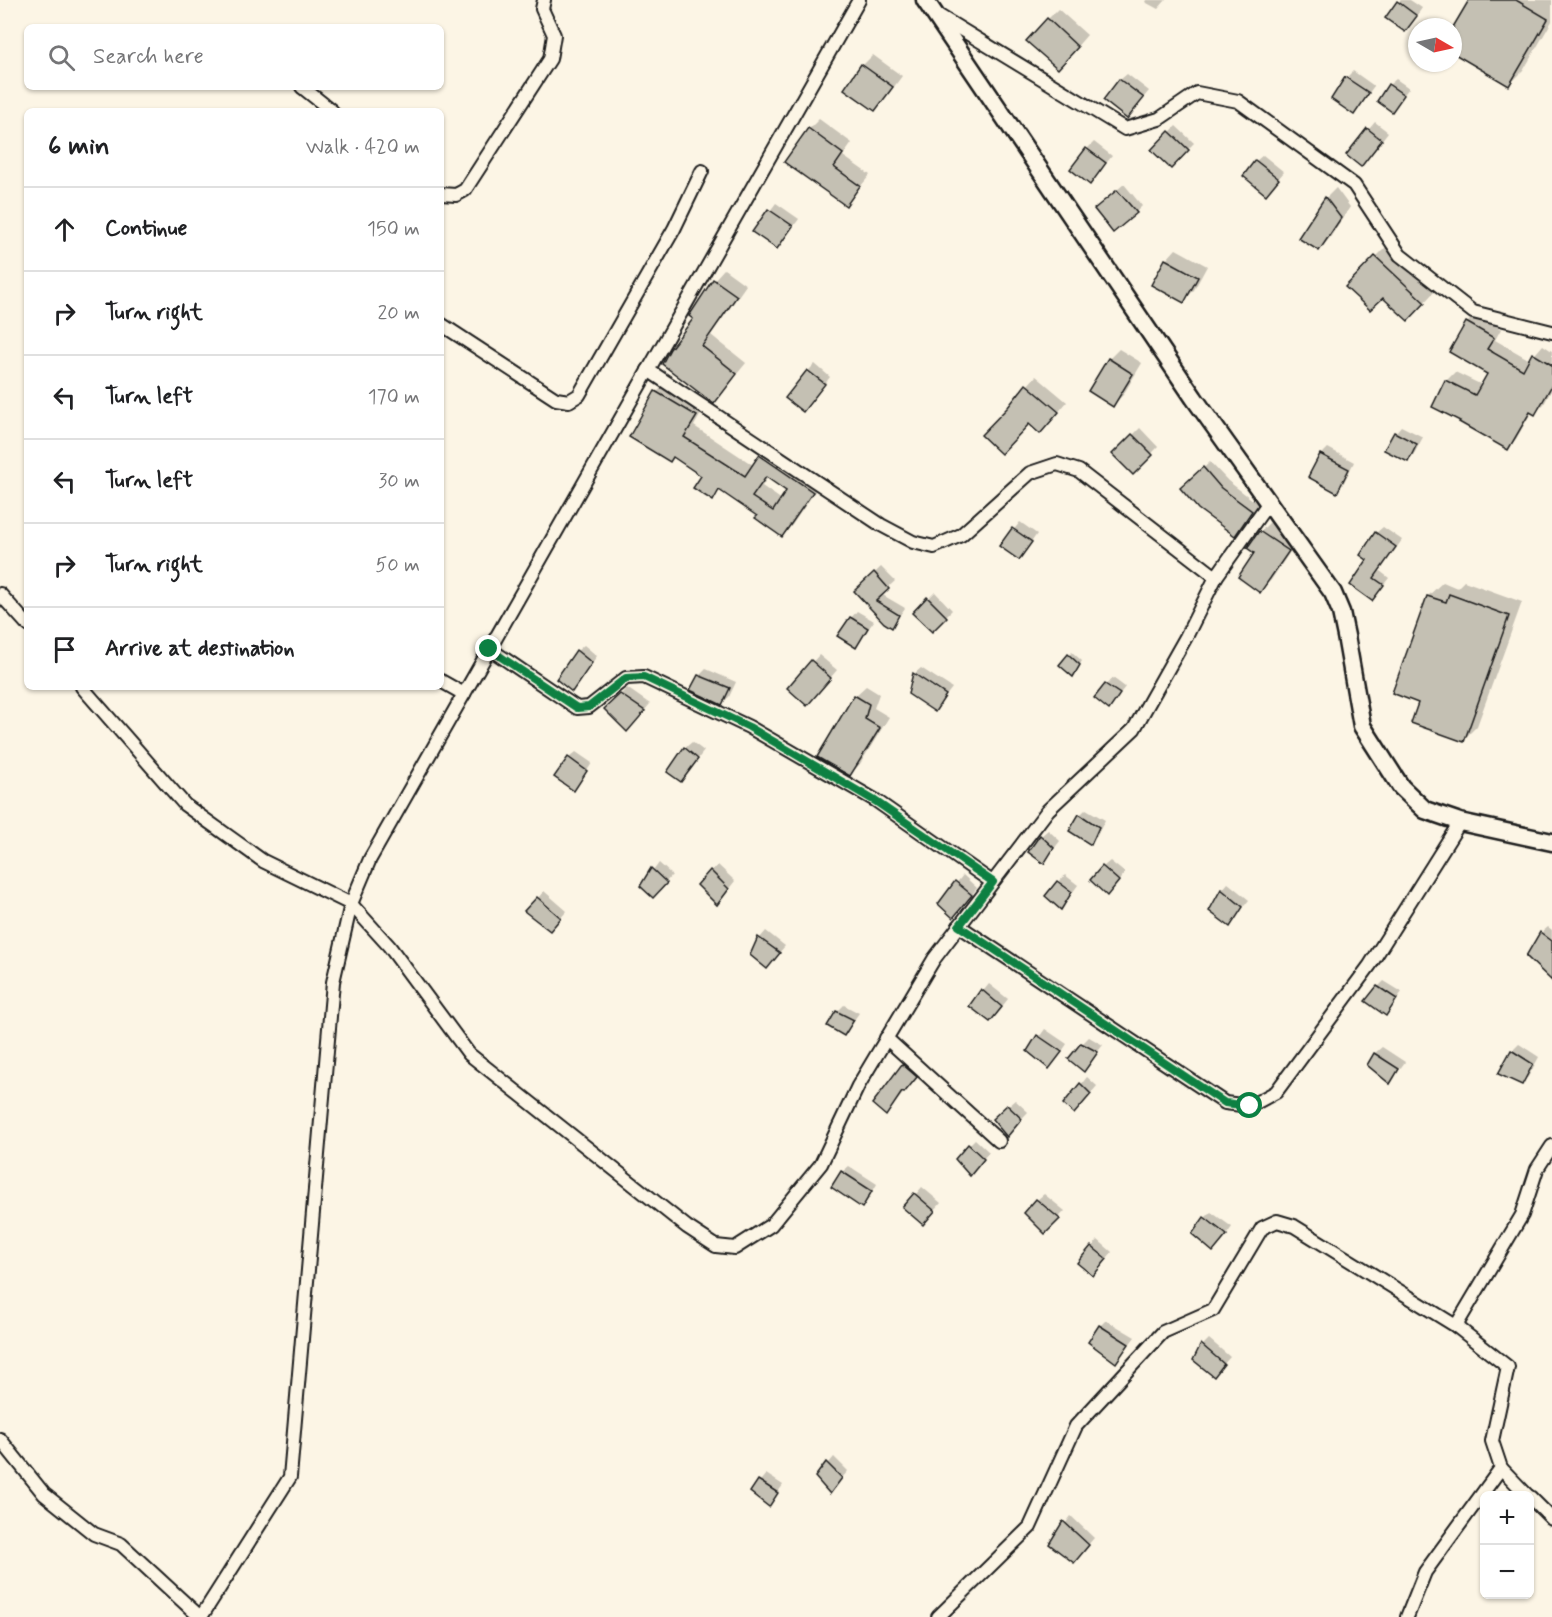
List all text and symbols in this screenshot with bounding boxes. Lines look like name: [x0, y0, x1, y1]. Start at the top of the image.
north arrow: [1408, 18, 1462, 72]
search box: [24, 24, 444, 90]
icon: search: [45, 41, 78, 74]
text: Search here: [93, 43, 204, 71]
text: 6 min: [48, 130, 110, 164]
text: Walk · 420 m: [306, 134, 420, 161]
icon: ahead: [48, 213, 81, 246]
text: Continue: [105, 215, 187, 243]
text: 150 m: [367, 216, 420, 243]
icon: right: [48, 297, 81, 330]
text: Turn right: [105, 299, 203, 327]
text: 20 m: [377, 300, 420, 327]
icon: left: [48, 381, 81, 414]
text: Turn left: [105, 383, 193, 411]
text: 170 m: [368, 384, 420, 411]
icon: left: [48, 465, 81, 498]
text: Turn left: [105, 467, 193, 495]
text: 30 m: [378, 468, 420, 495]
icon: right: [48, 549, 81, 582]
text: Turn right: [105, 551, 203, 579]
text: 50 m: [375, 552, 420, 579]
icon: arrive: [48, 633, 81, 666]
text: Arrive at destination: [105, 635, 295, 663]
route end: [475, 635, 501, 661]
route start: [1236, 1092, 1262, 1118]
map controls: [1480, 1491, 1534, 1599]
button: +: [1480, 1491, 1534, 1545]
button: −: [1480, 1545, 1534, 1599]

